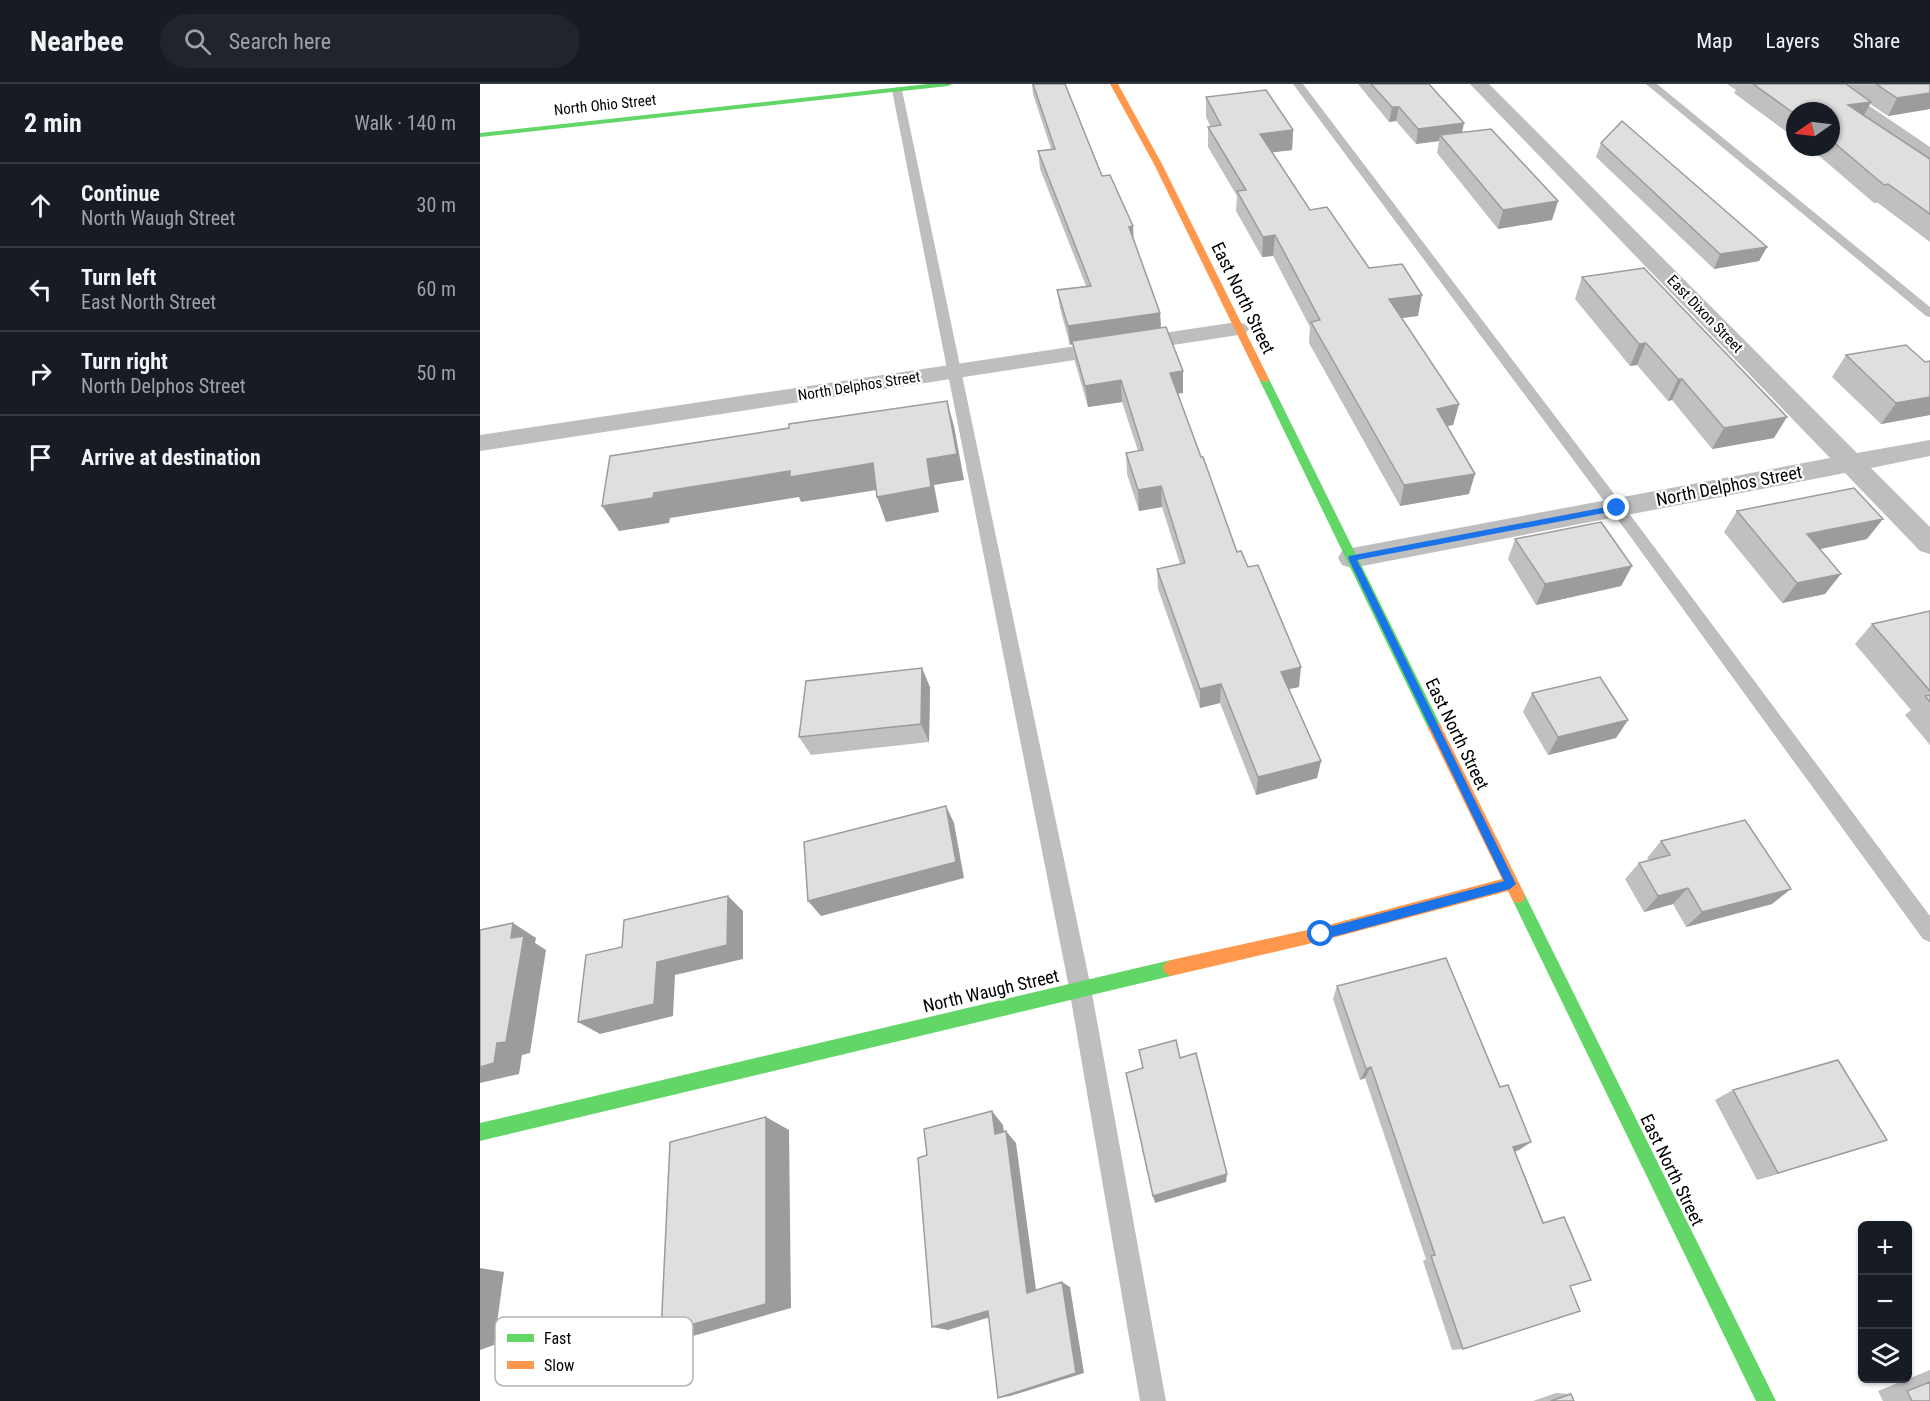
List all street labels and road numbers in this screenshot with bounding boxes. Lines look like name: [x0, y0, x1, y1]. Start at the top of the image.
street label: North Ohio Street: [553, 91, 657, 119]
street label: East North Street: [1207, 238, 1280, 357]
street label: East Dixon Street: [1663, 271, 1747, 357]
street label: North Delphos Street: [797, 367, 921, 405]
street label: North Delphos Street: [1654, 461, 1804, 510]
street label: East North Street: [1421, 674, 1494, 793]
street label: North Waugh Street: [921, 965, 1061, 1016]
street label: East North Street: [1636, 1110, 1709, 1229]

